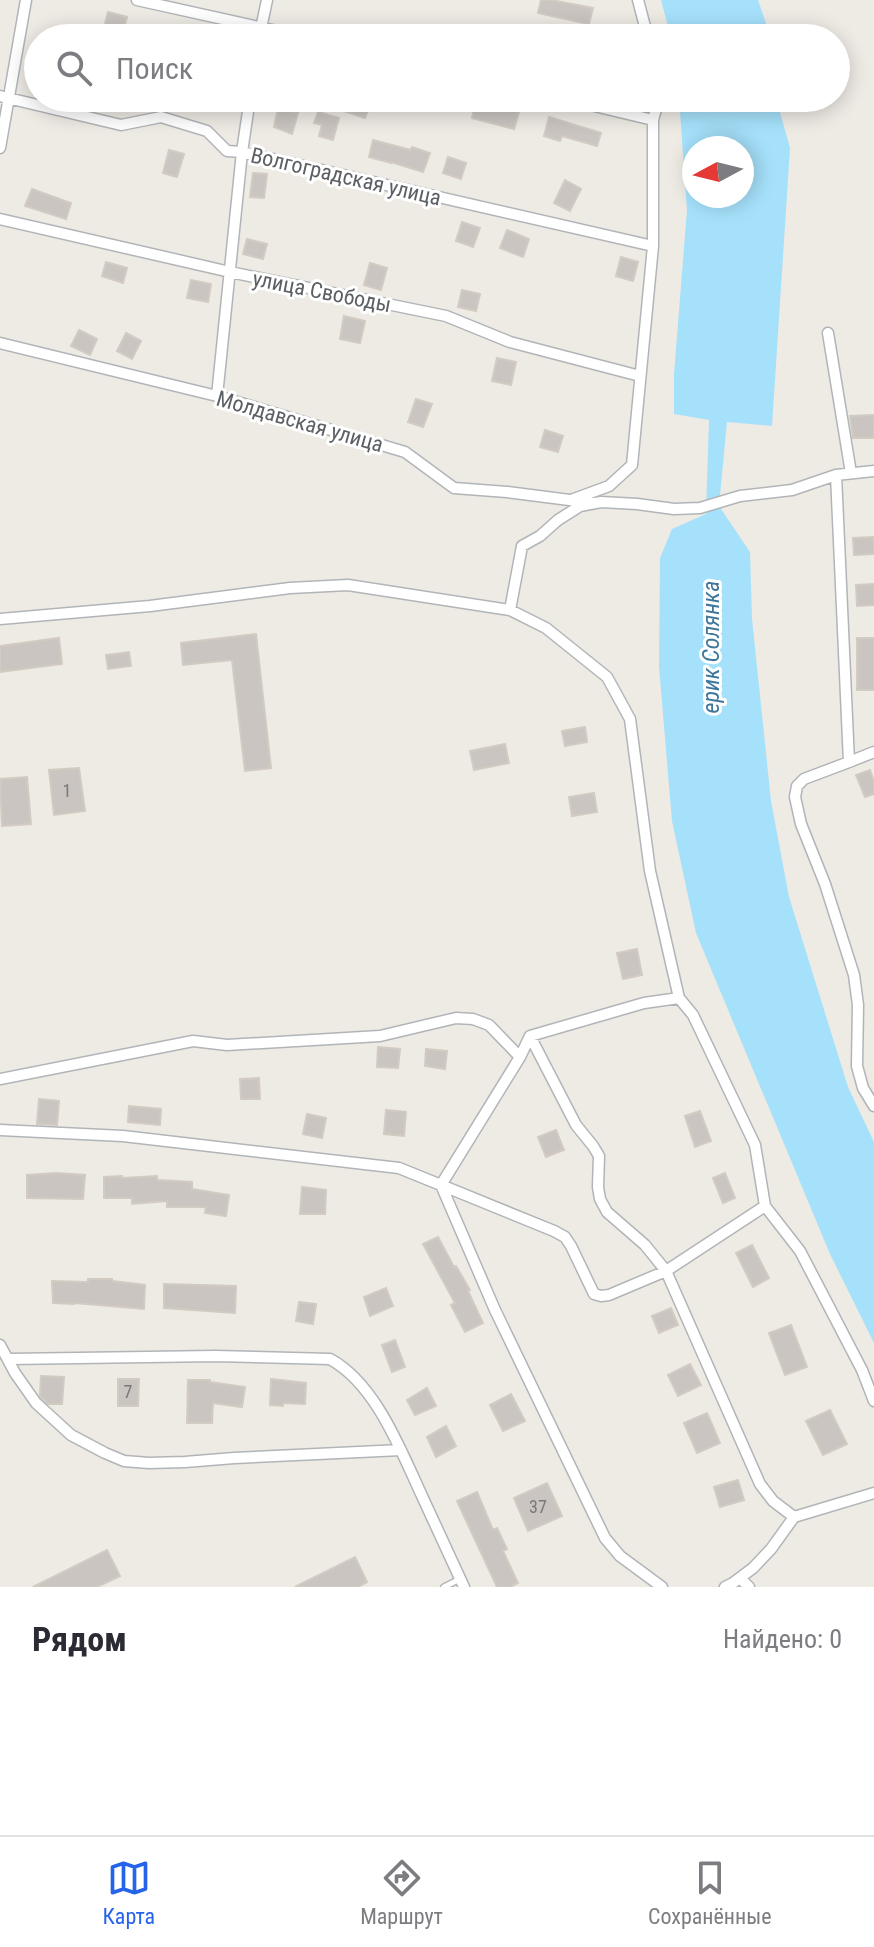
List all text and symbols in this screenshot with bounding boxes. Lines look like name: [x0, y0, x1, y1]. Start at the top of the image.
search box: [24, 24, 850, 112]
icon: search: [52, 46, 96, 90]
text: Поиск: [116, 51, 193, 86]
north arrow: [682, 136, 754, 208]
street label: Волгоградская улица: [248, 142, 444, 211]
street label: улица Свободы: [251, 266, 393, 317]
street label: Молдавская улица: [214, 386, 386, 457]
water label: ерик Солянка: [697, 581, 725, 713]
house number: 1: [63, 780, 71, 801]
house number: 7: [124, 1381, 133, 1402]
house number: 37: [529, 1496, 547, 1517]
text: Рядом: [32, 1619, 127, 1659]
text: Найдено: 0: [723, 1624, 842, 1654]
tab: Карта: [103, 1856, 155, 1929]
tab: Маршрут: [360, 1856, 443, 1929]
tab: Сохранённые: [648, 1856, 771, 1929]

